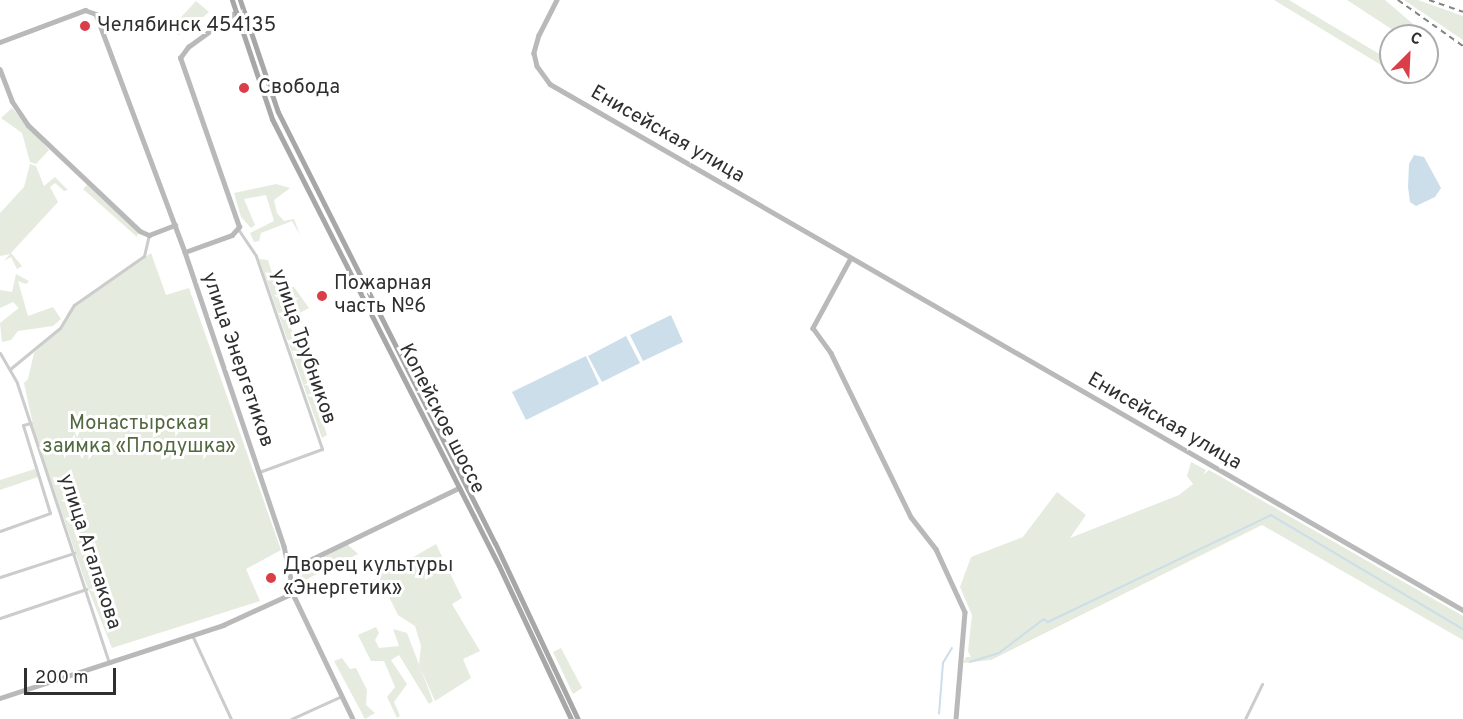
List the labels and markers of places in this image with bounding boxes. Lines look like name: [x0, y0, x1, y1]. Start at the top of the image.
place label: Челябинск 454135: [97, 14, 276, 38]
marker: Челябинск 454135: [78, 19, 92, 33]
place label: Свобода: [258, 76, 340, 100]
marker: Свобода: [235, 79, 253, 97]
place label: Пожарная часть №6: [334, 272, 432, 319]
marker: Пожарная часть №6: [315, 289, 329, 303]
place label: Дворец культуры «Энергетик»: [283, 554, 453, 601]
marker: Дворец культуры «Энергетик»: [264, 571, 278, 585]

